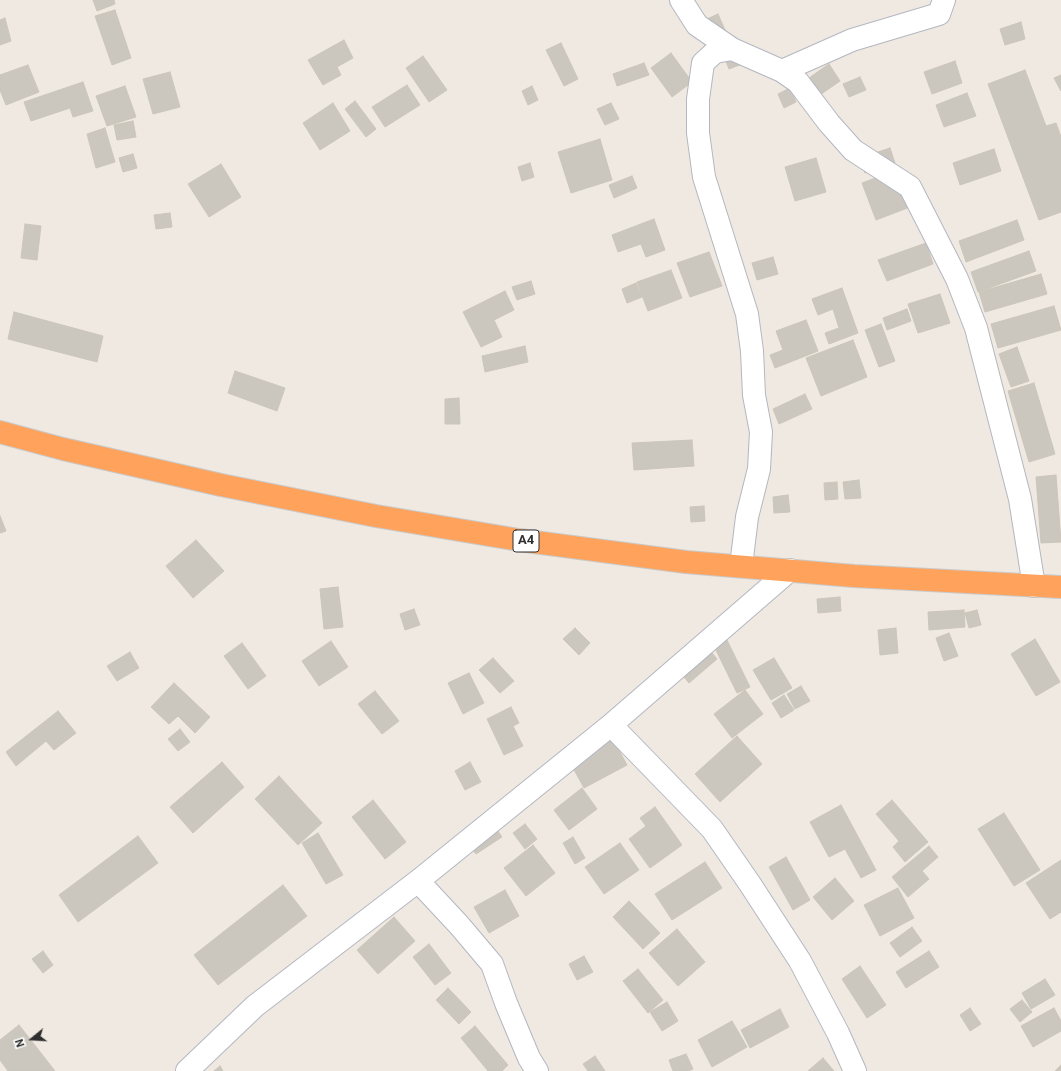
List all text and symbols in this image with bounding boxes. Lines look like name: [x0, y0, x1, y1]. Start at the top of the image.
road number: A4: [513, 530, 539, 552]
north arrow: [12, 1019, 52, 1059]
text: N: [13, 1037, 27, 1049]

